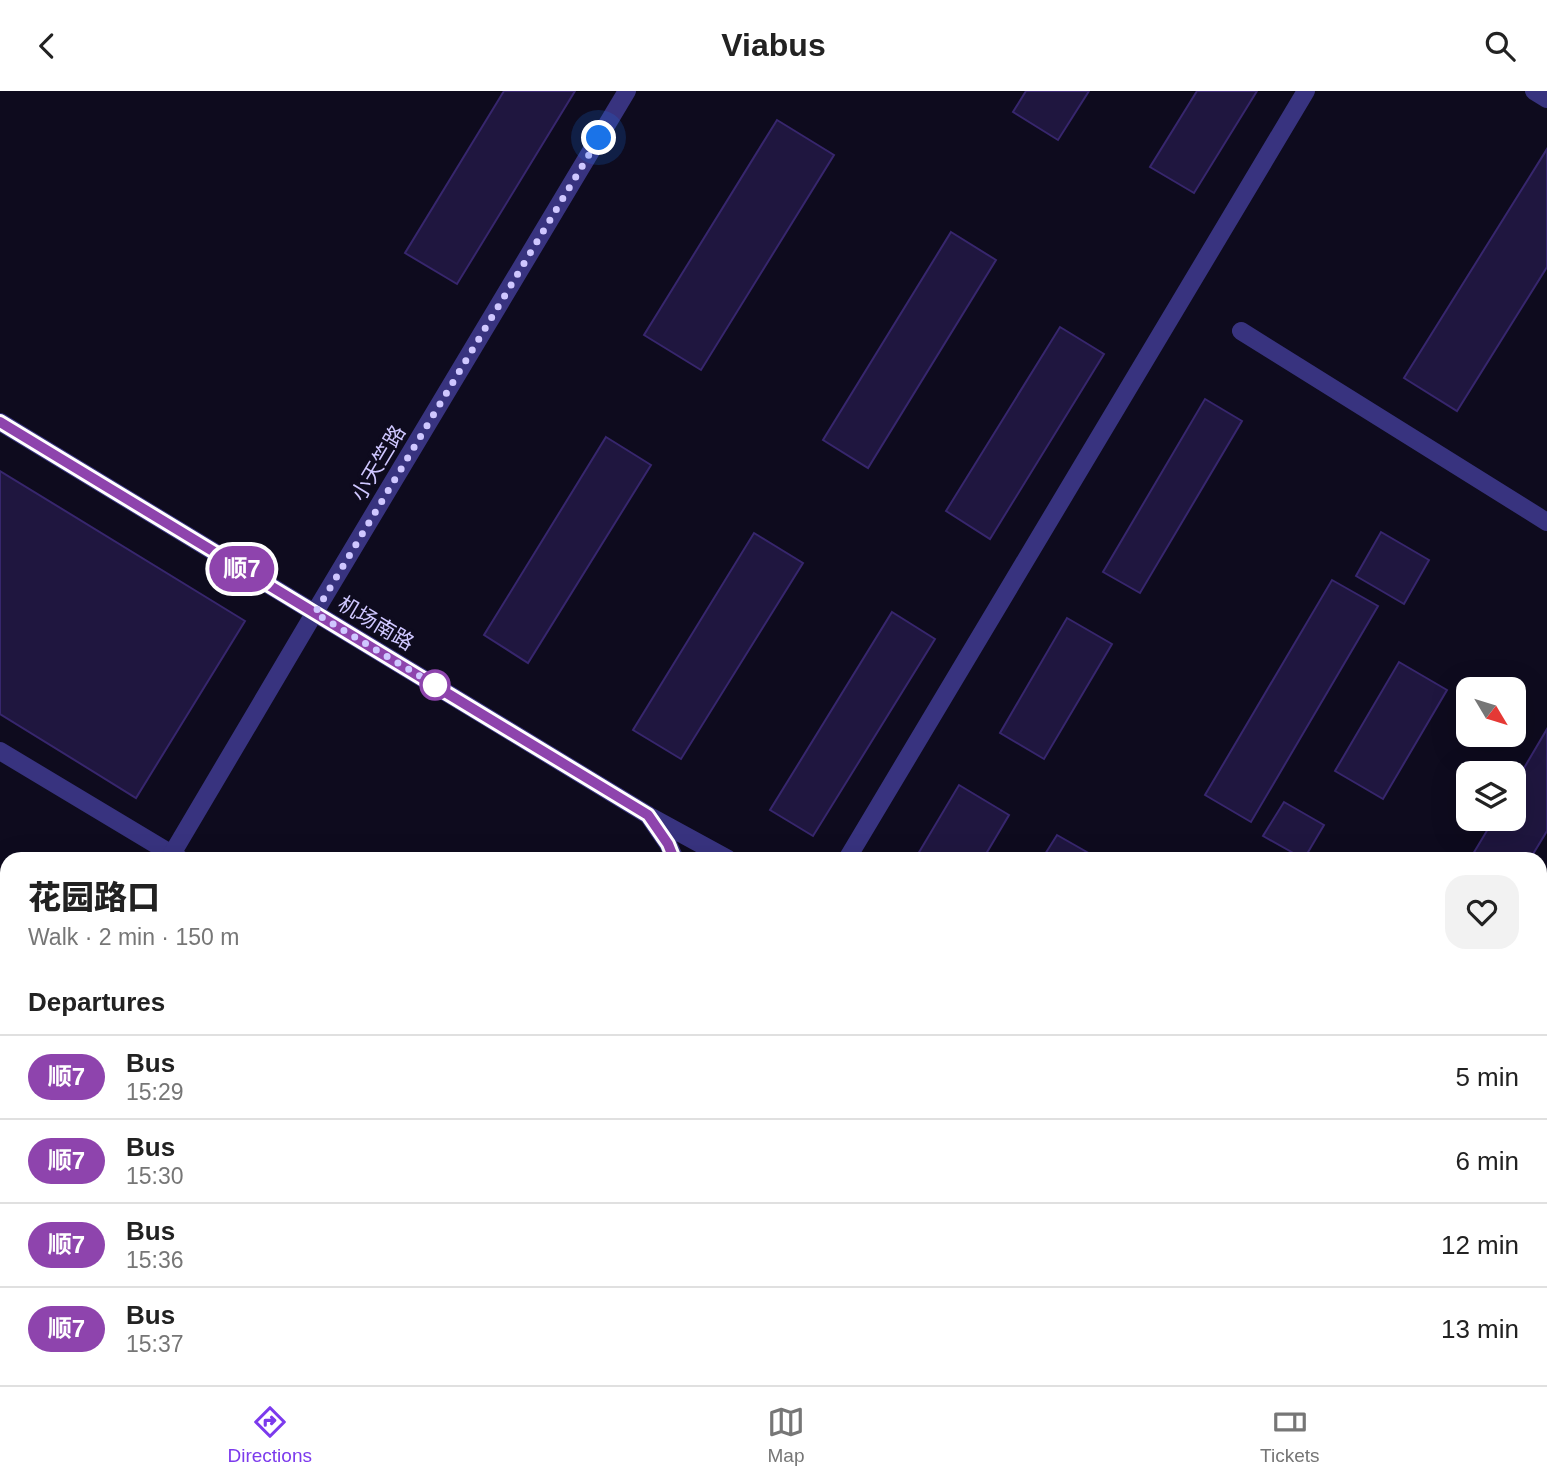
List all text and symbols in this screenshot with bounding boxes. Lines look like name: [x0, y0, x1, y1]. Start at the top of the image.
icon: back: [28, 27, 66, 65]
text: Viabus: [721, 27, 826, 63]
icon: search: [1481, 27, 1519, 65]
your location: [581, 120, 616, 155]
street label: 小天竺路: [347, 421, 409, 505]
line badge: 顺7: [210, 546, 274, 592]
text: 顺7: [223, 555, 261, 582]
street label: 机场南路: [334, 592, 418, 654]
unlabelled marker: [420, 670, 450, 700]
north arrow: [1456, 677, 1526, 747]
map controls: [1456, 677, 1526, 831]
button: layers: [1456, 761, 1526, 831]
button: heart: [1445, 875, 1519, 949]
text: 花园路口: [28, 879, 160, 916]
text: Walk · 2 min · 150 m: [28, 924, 239, 950]
text: Departures: [28, 987, 165, 1017]
text: Bus: [126, 1048, 175, 1078]
text: 5 min: [1455, 1062, 1519, 1092]
text: 顺7: [48, 1063, 85, 1090]
text: 15:29: [126, 1079, 184, 1105]
text: Bus: [126, 1132, 175, 1162]
text: 6 min: [1455, 1146, 1519, 1176]
text: 顺7: [48, 1147, 85, 1174]
text: 15:30: [126, 1163, 184, 1189]
text: Bus: [126, 1216, 175, 1246]
text: 12 min: [1441, 1230, 1519, 1260]
text: 顺7: [48, 1231, 85, 1258]
text: 15:36: [126, 1247, 184, 1273]
text: Bus: [126, 1300, 175, 1330]
text: 13 min: [1441, 1314, 1519, 1344]
text: 顺7: [48, 1315, 85, 1342]
text: 15:37: [126, 1331, 184, 1357]
tab: Directions: [228, 1403, 312, 1467]
tab: Map: [767, 1403, 805, 1467]
tab: Tickets: [1260, 1403, 1319, 1467]

